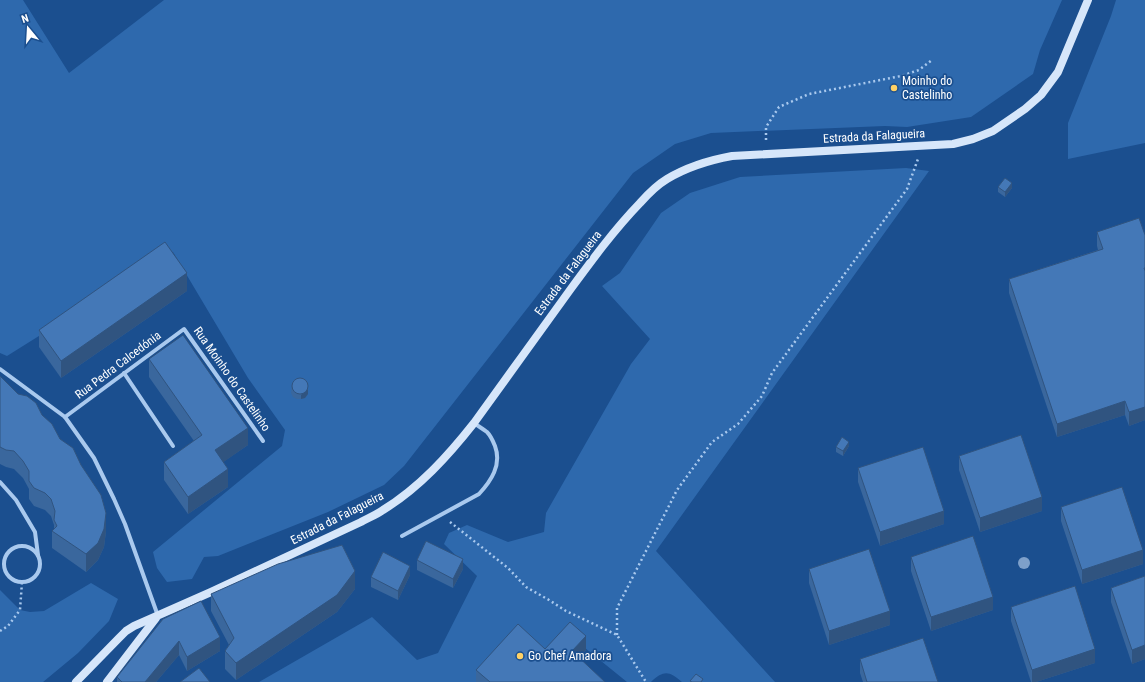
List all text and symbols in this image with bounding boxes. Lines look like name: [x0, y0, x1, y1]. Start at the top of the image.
north arrow: [8, 8, 48, 48]
text: N: [20, 12, 31, 26]
place label: Moinho do Castelinho: [902, 74, 952, 102]
marker: Moinho do Castelinho: [889, 83, 899, 93]
street label: Estrada da Falagueira: [823, 126, 926, 146]
street label: Estrada da Falagueira: [532, 228, 604, 318]
street label: Rua Moinho do Castelinho: [191, 324, 273, 434]
street label: Rua Pedra Calcedónia: [72, 328, 164, 402]
street label: Estrada da Falagueira: [288, 488, 386, 547]
place label: Go Chef Amadora: [528, 649, 612, 663]
marker: Go Chef Amadora: [515, 651, 525, 661]

